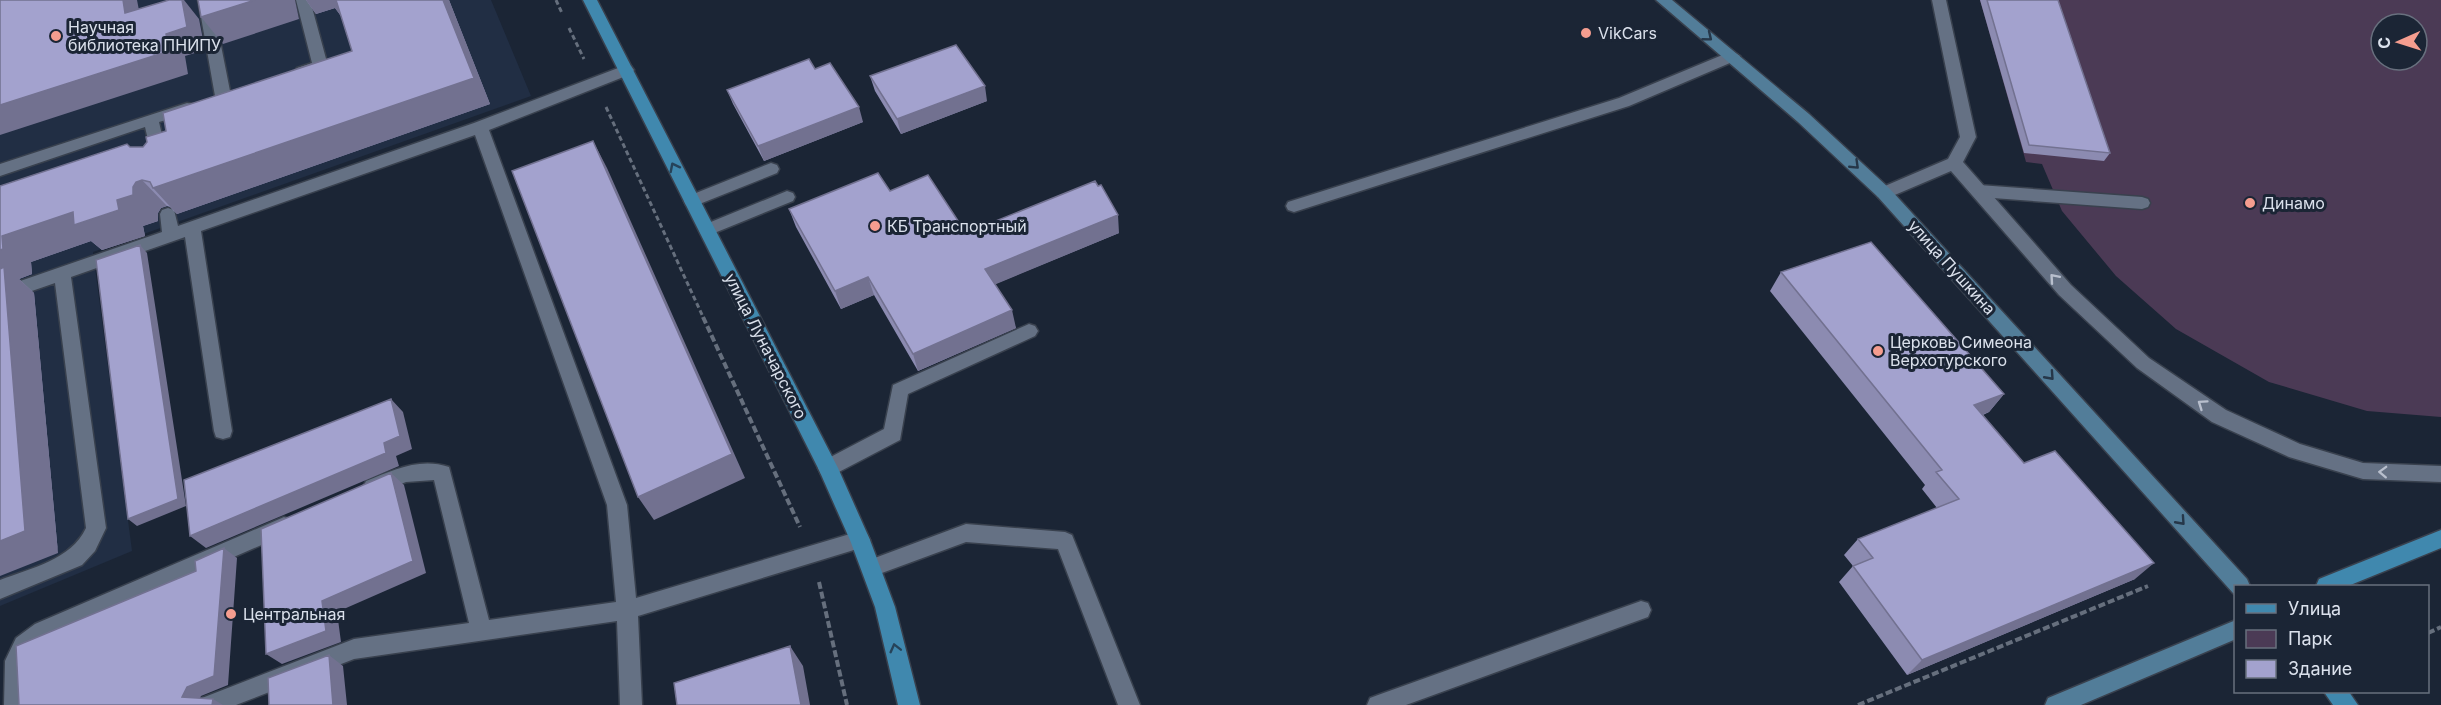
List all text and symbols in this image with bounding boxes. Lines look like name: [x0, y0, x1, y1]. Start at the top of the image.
north arrow: [2369, 12, 2429, 72]
place label: Научная библиотека ПНИПУ: [68, 17, 221, 55]
place label: VikCars: [1598, 23, 1657, 43]
marker: VikCars: [1579, 26, 1593, 40]
marker: Научная библиотека ПНИПУ: [49, 29, 63, 43]
one-way arrow: [1701, 29, 1712, 40]
text: С: [2374, 36, 2394, 49]
one-way arrow: [1848, 157, 1859, 168]
one-way arrow: [670, 162, 682, 173]
place label: Динамо: [2262, 193, 2325, 213]
marker: Динамо: [2243, 196, 2257, 210]
street label: улица Пушкина: [1904, 215, 2000, 319]
place label: КБ Транспортный: [887, 216, 1027, 236]
marker: КБ Транспортный: [868, 219, 882, 233]
street label: улица Луначарского: [721, 270, 811, 422]
one-way arrow: [2050, 274, 2061, 284]
place label: Церковь Симеона Верхотурского: [1890, 332, 2032, 370]
marker: Церковь Симеона Верхотурского: [1871, 344, 1885, 358]
one-way arrow: [2043, 369, 2054, 380]
one-way arrow: [2198, 400, 2209, 411]
one-way arrow: [2378, 466, 2387, 478]
one-way arrow: [2174, 514, 2185, 525]
legend: [2234, 585, 2429, 693]
text: Улица: [2288, 598, 2341, 619]
place label: Центральная: [243, 604, 345, 624]
marker: Центральная: [224, 607, 238, 621]
text: Парк: [2288, 628, 2333, 649]
one-way arrow: [889, 643, 902, 653]
text: Здание: [2288, 658, 2352, 679]

